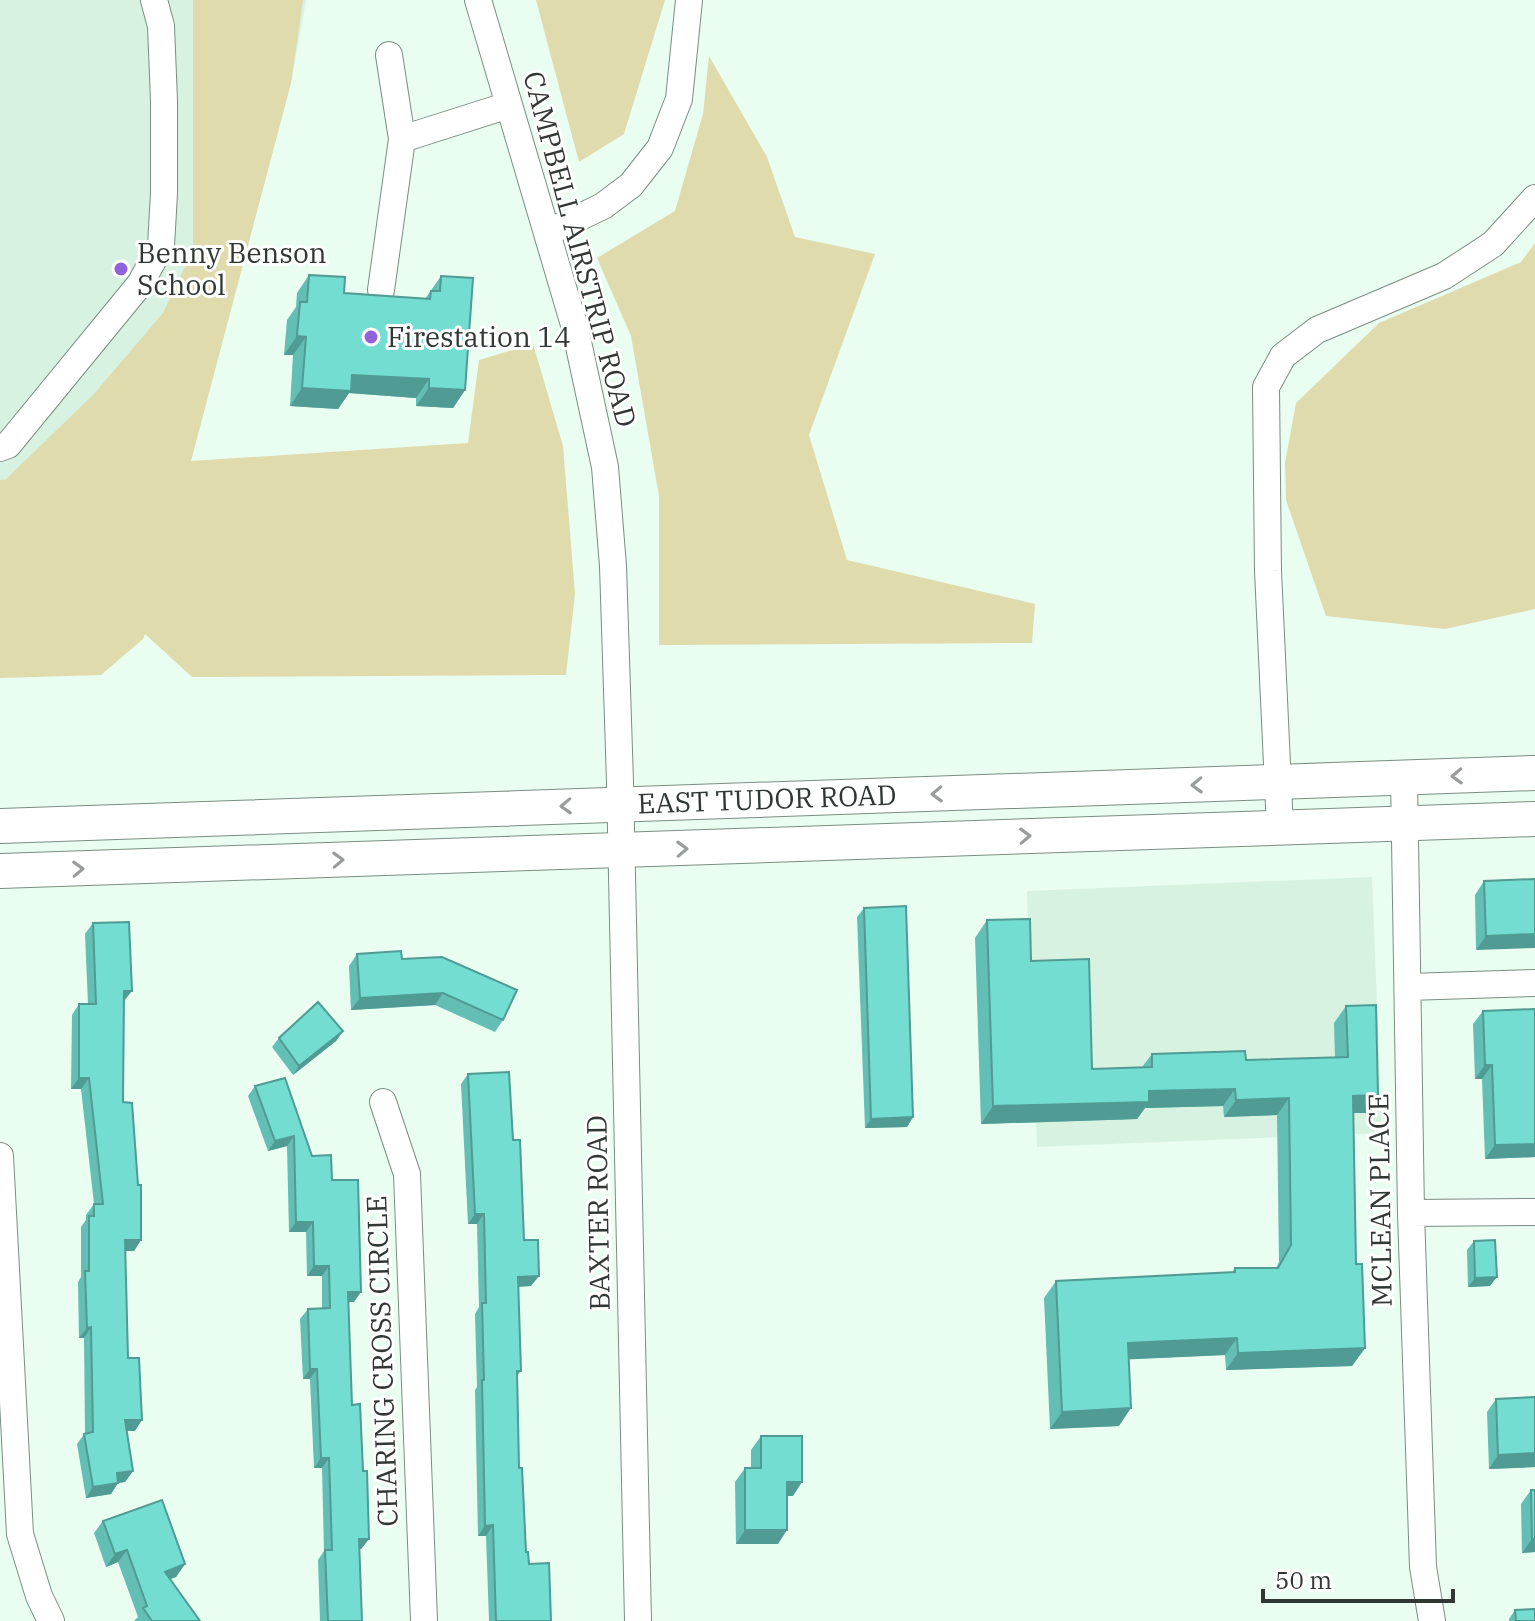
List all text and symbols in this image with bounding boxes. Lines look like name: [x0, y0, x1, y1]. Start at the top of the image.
street label: CAMPBELL AIRSTRIP ROAD: [515, 67, 646, 431]
place label: Benny Benson School: [137, 234, 327, 303]
marker: Benny Benson School: [112, 260, 130, 278]
place label: Firestation 14: [387, 318, 571, 355]
marker: Firestation 14: [362, 328, 380, 346]
one-way arrow: [1450, 767, 1463, 784]
street label: EAST TUDOR ROAD: [637, 775, 897, 822]
one-way arrow: [1190, 776, 1203, 793]
one-way arrow: [930, 785, 943, 802]
one-way arrow: [559, 798, 572, 815]
one-way arrow: [1019, 828, 1032, 845]
one-way arrow: [676, 840, 689, 857]
one-way arrow: [332, 852, 345, 869]
one-way arrow: [72, 860, 85, 877]
street label: MCLEAN PLACE: [1359, 1093, 1400, 1307]
street label: BAXTER ROAD: [577, 1115, 618, 1311]
street label: CHARING CROSS CIRCLE: [357, 1195, 406, 1527]
scale bar: [1263, 1553, 1453, 1603]
text: 50 m: [1275, 1564, 1332, 1596]

